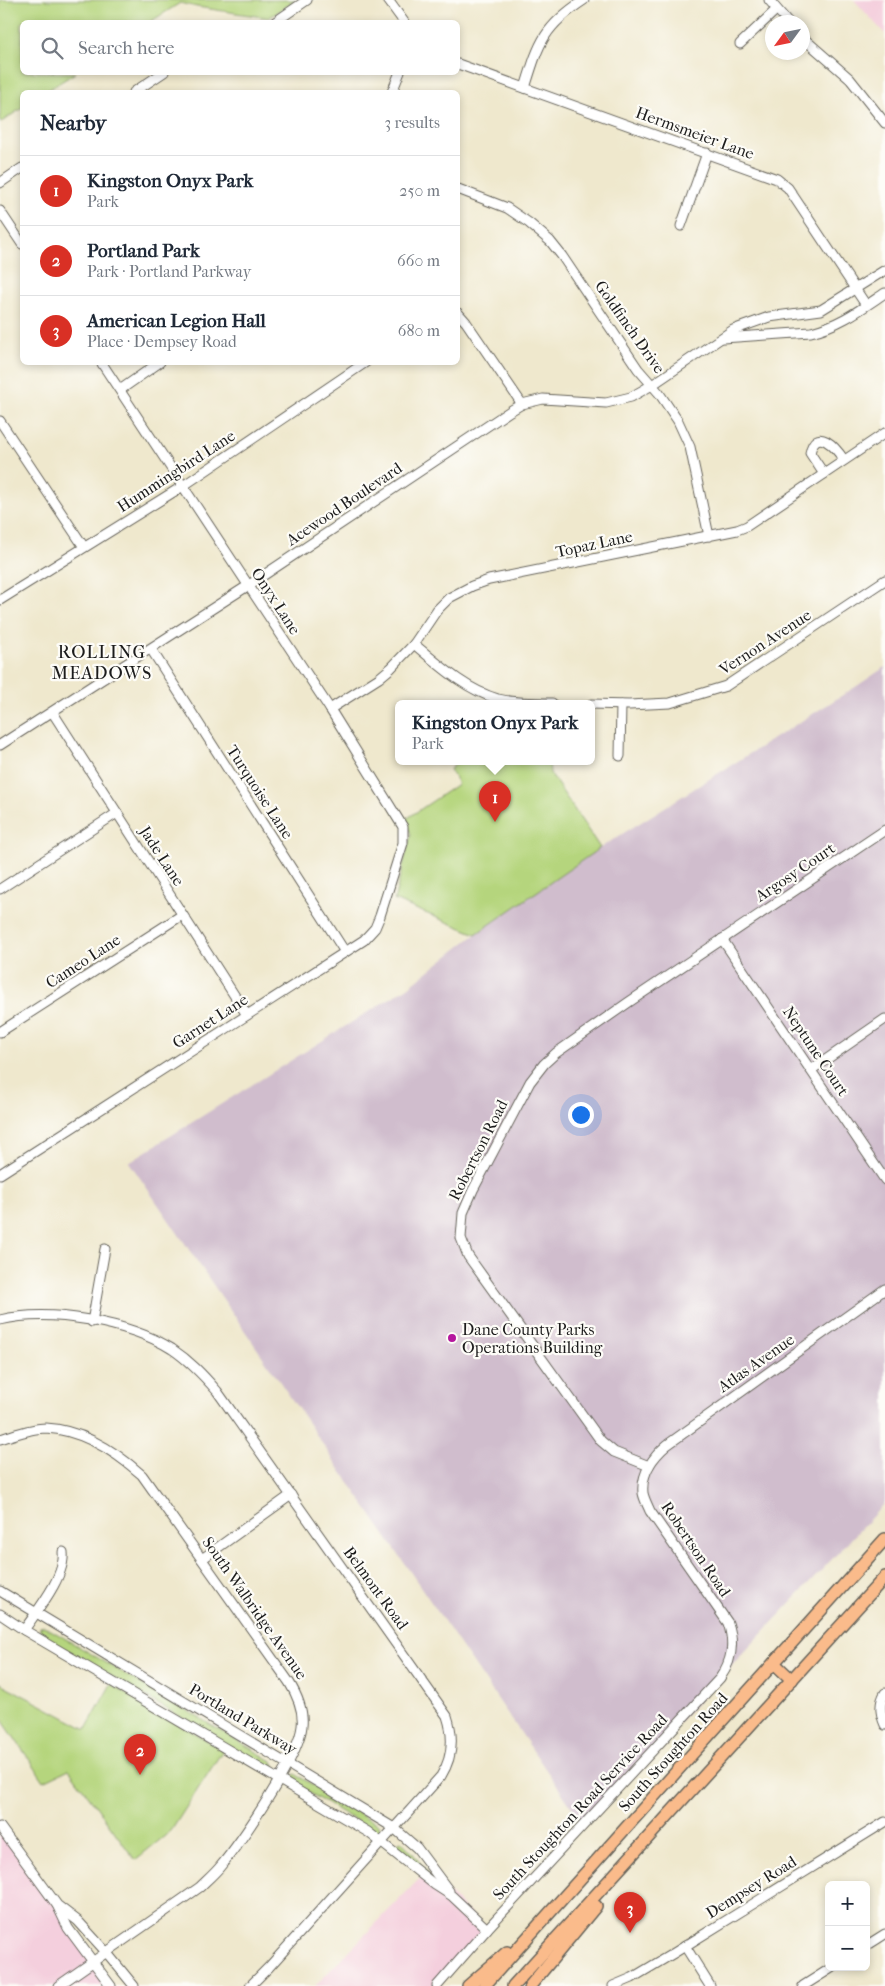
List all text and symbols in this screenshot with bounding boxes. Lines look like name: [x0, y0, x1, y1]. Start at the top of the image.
north arrow: [765, 15, 810, 60]
search box: [20, 20, 460, 75]
icon: search: [38, 34, 66, 62]
text: Search here: [78, 37, 174, 59]
street label: Hermsmeier Lane: [633, 103, 757, 163]
text: Nearby: [40, 111, 106, 135]
text: 3 results: [384, 113, 440, 132]
text: Kingston Onyx Park: [87, 170, 253, 192]
text: 1: [53, 181, 59, 200]
text: 250 m: [399, 181, 440, 200]
text: Park: [87, 192, 119, 211]
text: Portland Park: [87, 240, 200, 262]
text: 2: [52, 251, 60, 270]
text: 660 m: [397, 251, 440, 270]
text: Park · Portland Parkway: [87, 262, 251, 281]
street label: Goldfinch Drive: [591, 277, 669, 377]
text: American Legion Hall: [87, 310, 266, 332]
text: 3: [53, 321, 59, 340]
text: 680 m: [398, 321, 440, 340]
text: Place · Dempsey Road: [87, 332, 237, 351]
street label: Hummingbird Lane: [114, 426, 239, 516]
street label: Acewood Boulevard: [282, 458, 406, 550]
street label: Topaz Lane: [554, 527, 634, 561]
street label: Onyx Lane: [247, 564, 305, 638]
street label: Vernon Avenue: [715, 605, 815, 679]
district label: ROLLING MEADOWS: [52, 642, 152, 684]
popup: [395, 700, 595, 765]
text: Kingston Onyx Park: [412, 712, 578, 734]
text: Park: [412, 734, 444, 753]
street label: Turquoise Lane: [223, 742, 297, 842]
pin: 1: [479, 781, 511, 822]
street label: Jade Lane: [135, 821, 188, 889]
street label: Argosy Court: [751, 838, 839, 906]
street label: Cameo Lane: [42, 930, 124, 992]
street label: Garnet Lane: [169, 990, 251, 1052]
street label: Neptune Court: [779, 1003, 853, 1100]
street label: Robertson Road: [444, 1096, 512, 1204]
your location: [568, 1102, 594, 1128]
place label: Dane County Parks Operations Building: [462, 1320, 603, 1357]
street label: Atlas Avenue: [713, 1330, 798, 1397]
marker: Dane County Parks Operations Building: [446, 1332, 458, 1344]
street label: Robertson Road: [657, 1498, 735, 1600]
street label: South Walbridge Avenue: [199, 1533, 311, 1683]
street label: Belmont Road: [340, 1543, 413, 1633]
street label: Portland Parkway: [186, 1679, 301, 1759]
street label: South Stoughton Road: [614, 1688, 732, 1816]
street label: South Stoughton Road Service Road: [489, 1710, 671, 1904]
pin: 2: [124, 1734, 156, 1775]
street label: Dempsey Road: [702, 1851, 800, 1922]
map controls: [825, 1881, 870, 1971]
button: +: [825, 1881, 870, 1926]
pin: 3: [614, 1892, 646, 1933]
button: −: [825, 1926, 870, 1971]

